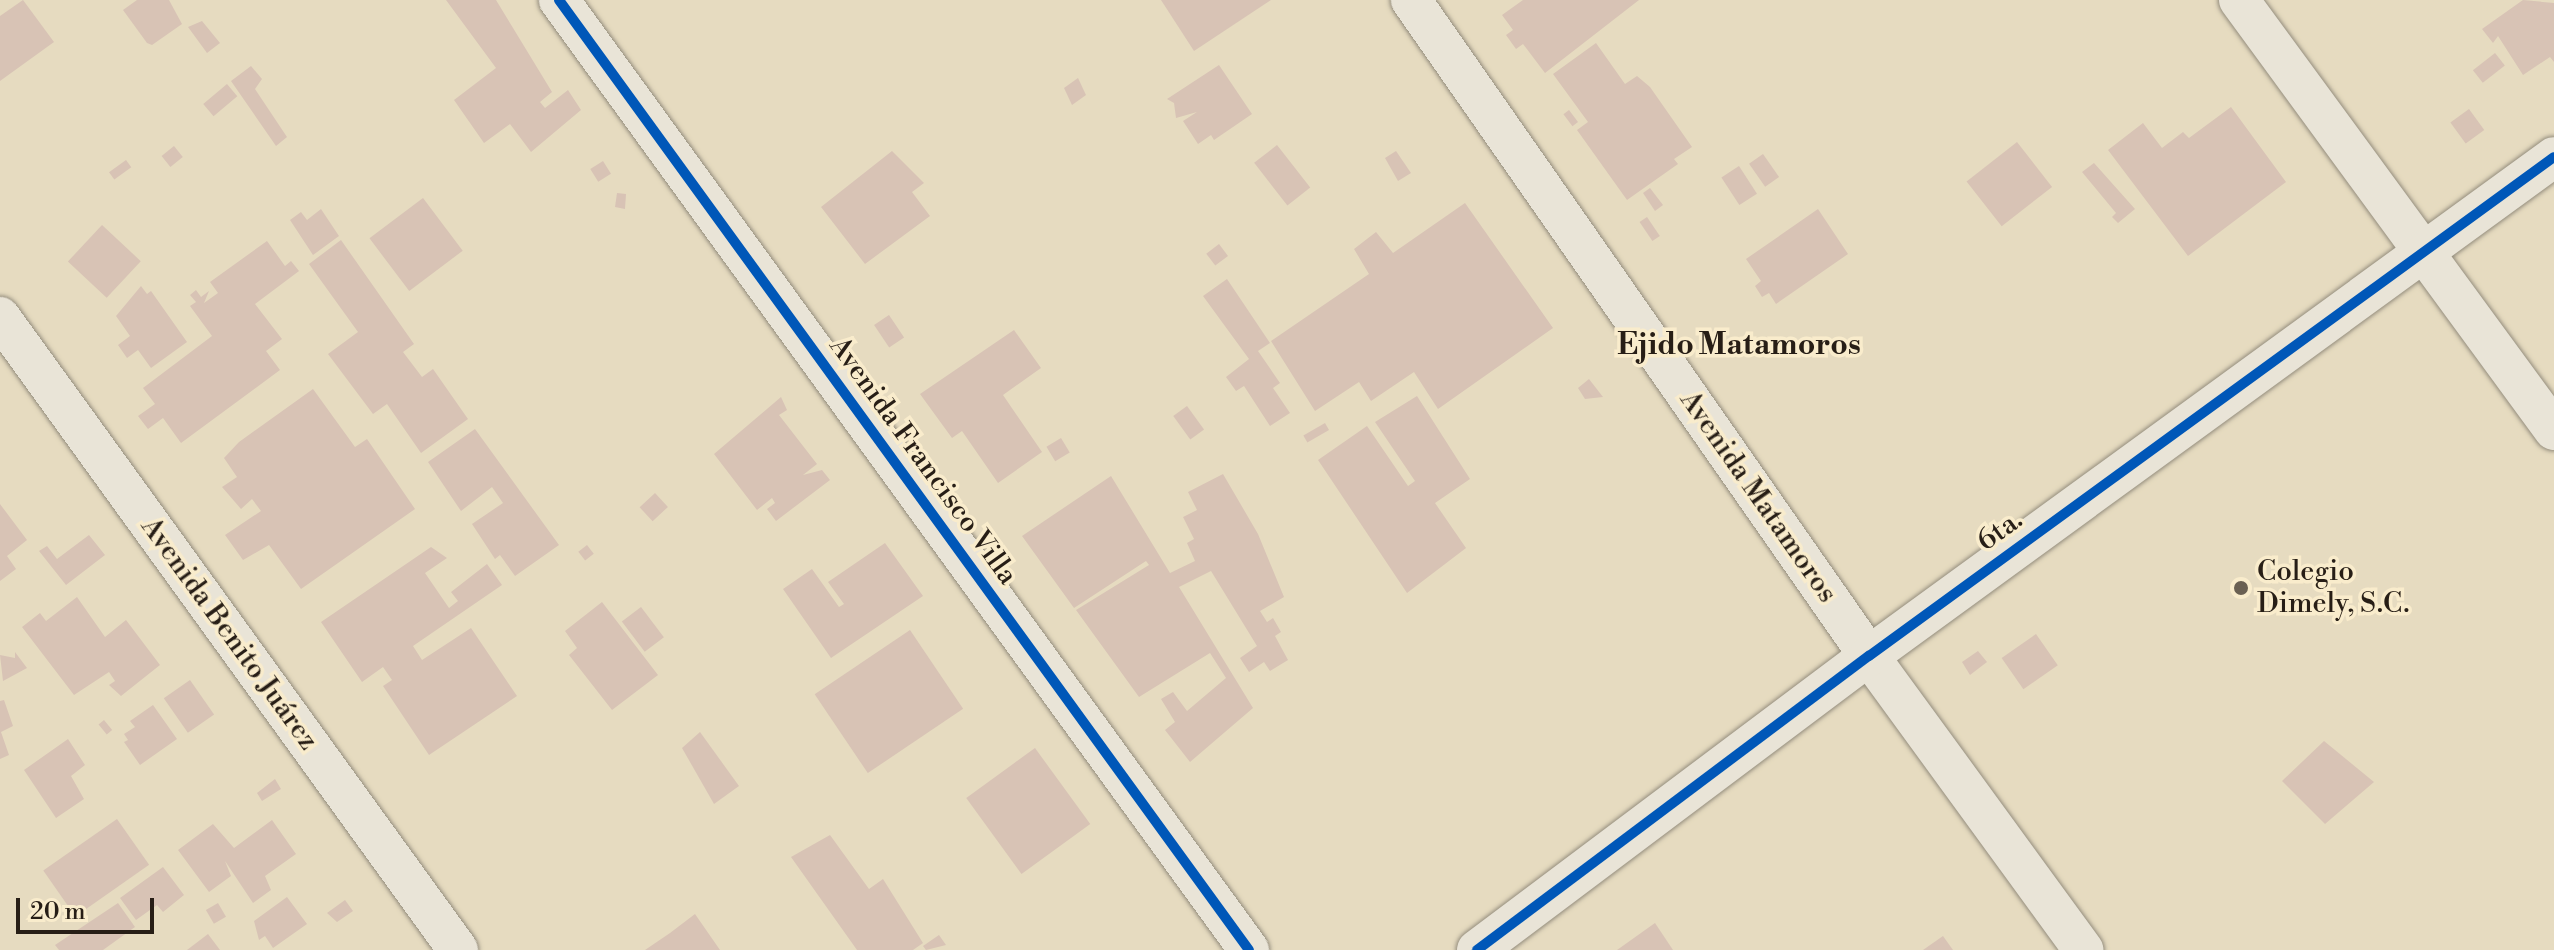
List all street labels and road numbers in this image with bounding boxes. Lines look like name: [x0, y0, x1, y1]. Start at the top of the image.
street label: Avenida Francisco Villa: [822, 331, 1024, 591]
street label: Avenida Matamoros: [1672, 385, 1844, 609]
street label: 6ta.: [1971, 503, 2029, 559]
street label: Avenida Benito Juárez: [133, 511, 325, 757]

